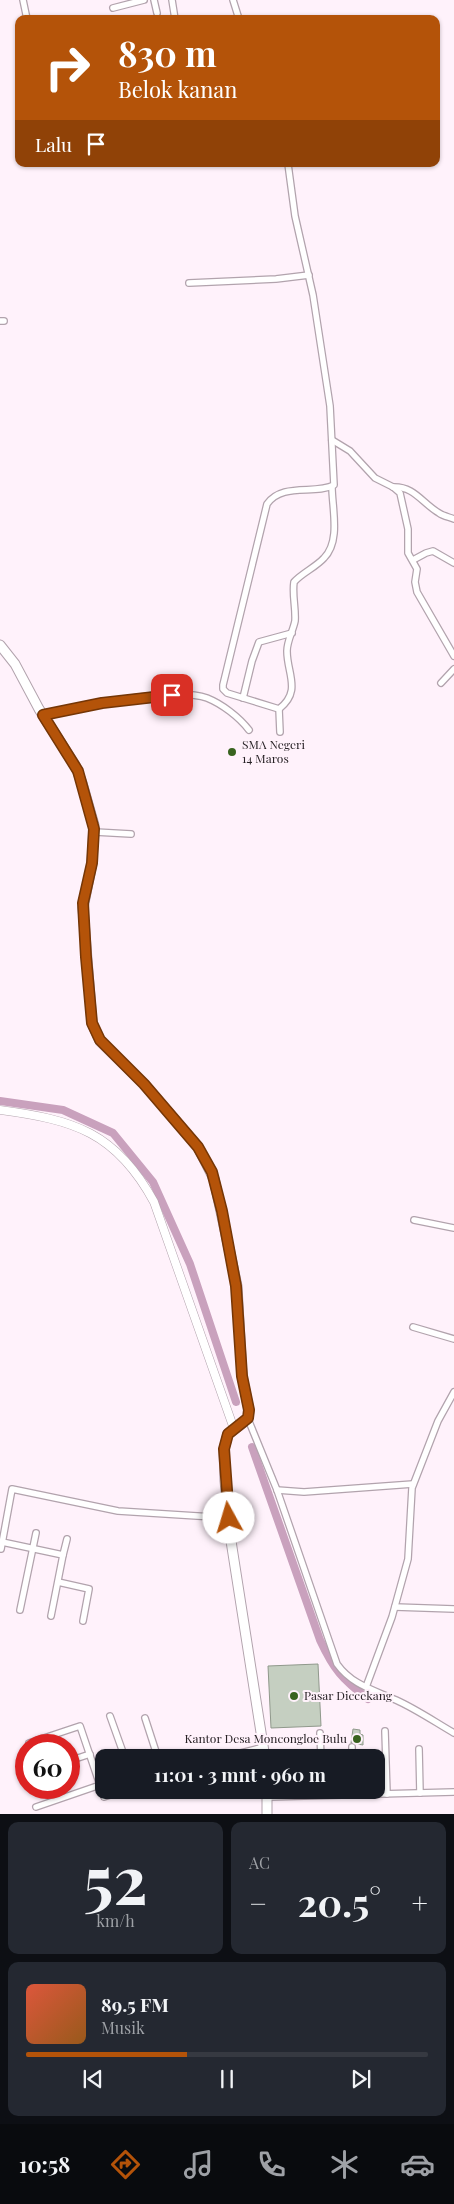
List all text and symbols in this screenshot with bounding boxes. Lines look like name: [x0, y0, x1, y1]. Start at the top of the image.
text: 830 m: [118, 29, 217, 76]
icon: right: [35, 35, 100, 100]
text: Belok kanan: [118, 74, 237, 104]
icon: arrive: [82, 130, 110, 158]
text: Lalu: [35, 131, 72, 157]
pin: [151, 674, 193, 716]
icon: arrive: [158, 681, 186, 709]
place label: SMA Negeri 14 Maros: [242, 736, 305, 766]
marker: SMA Negeri 14 Maros: [226, 746, 238, 758]
position arrow: [202, 1491, 254, 1543]
place label: Pasar Diccekang: [304, 1687, 393, 1703]
marker: Pasar Diccekang: [288, 1690, 300, 1702]
place label: Kantor Desa Moncongloe Bulu: [185, 1730, 347, 1746]
marker: Kantor Desa Moncongloe Bulu: [351, 1733, 363, 1745]
speed limit sign: 60: [15, 1734, 80, 1799]
text: 11:01 · 3 mnt · 960 m: [154, 1761, 326, 1787]
text: 52: [84, 1834, 147, 1920]
text: AC: [249, 1852, 270, 1873]
text: 20.5°: [298, 1876, 381, 1927]
text: −: [249, 1884, 267, 1921]
text: +: [412, 1884, 428, 1921]
text: km/h: [96, 1910, 135, 1931]
text: 89.5 FM: [101, 1991, 169, 2017]
text: Musik: [101, 2017, 145, 2038]
icon: previous: [79, 2065, 107, 2093]
icon: pause: [213, 2065, 241, 2093]
icon: next: [347, 2065, 375, 2093]
icon: directions: [108, 2147, 143, 2182]
icon: music: [181, 2147, 216, 2182]
icon: phone: [254, 2147, 289, 2182]
icon: climate: [327, 2147, 362, 2182]
icon: car: [400, 2147, 435, 2182]
text: 10:58: [19, 2149, 70, 2179]

